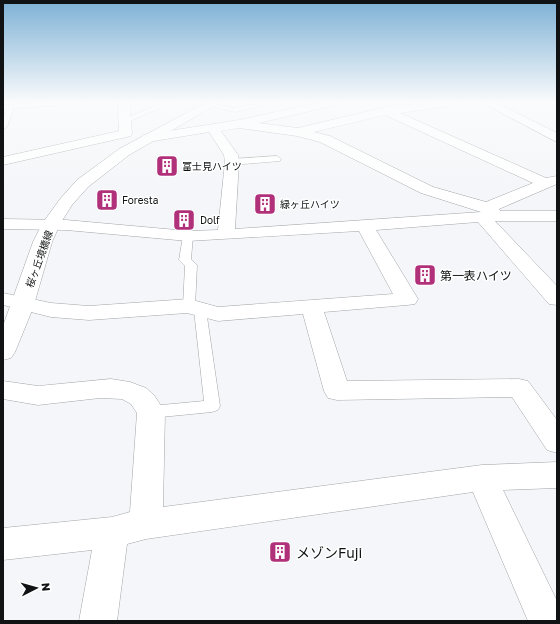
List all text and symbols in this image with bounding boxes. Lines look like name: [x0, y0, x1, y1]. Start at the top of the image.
building icon: 富士見ハイツ: [154, 153, 180, 179]
place label: 富士見ハイツ: [182, 160, 242, 172]
building icon: Foresta: [94, 187, 120, 213]
building icon: 緑ヶ丘ハイツ: [252, 191, 278, 217]
place label: Foresta: [122, 194, 158, 206]
place label: 緑ヶ丘ハイツ: [280, 198, 340, 210]
building icon: Dolf: [171, 207, 197, 233]
place label: Dolf: [200, 214, 220, 226]
street label: 桜ヶ丘境橋線: [23, 229, 55, 289]
building icon: 第一表ハイツ: [412, 262, 438, 288]
place label: 第一表ハイツ: [440, 268, 512, 283]
building icon: メゾンFuji: [267, 539, 293, 565]
place label: メゾンFuji: [296, 544, 362, 561]
north arrow: [16, 568, 56, 608]
text: N: [40, 582, 53, 592]

